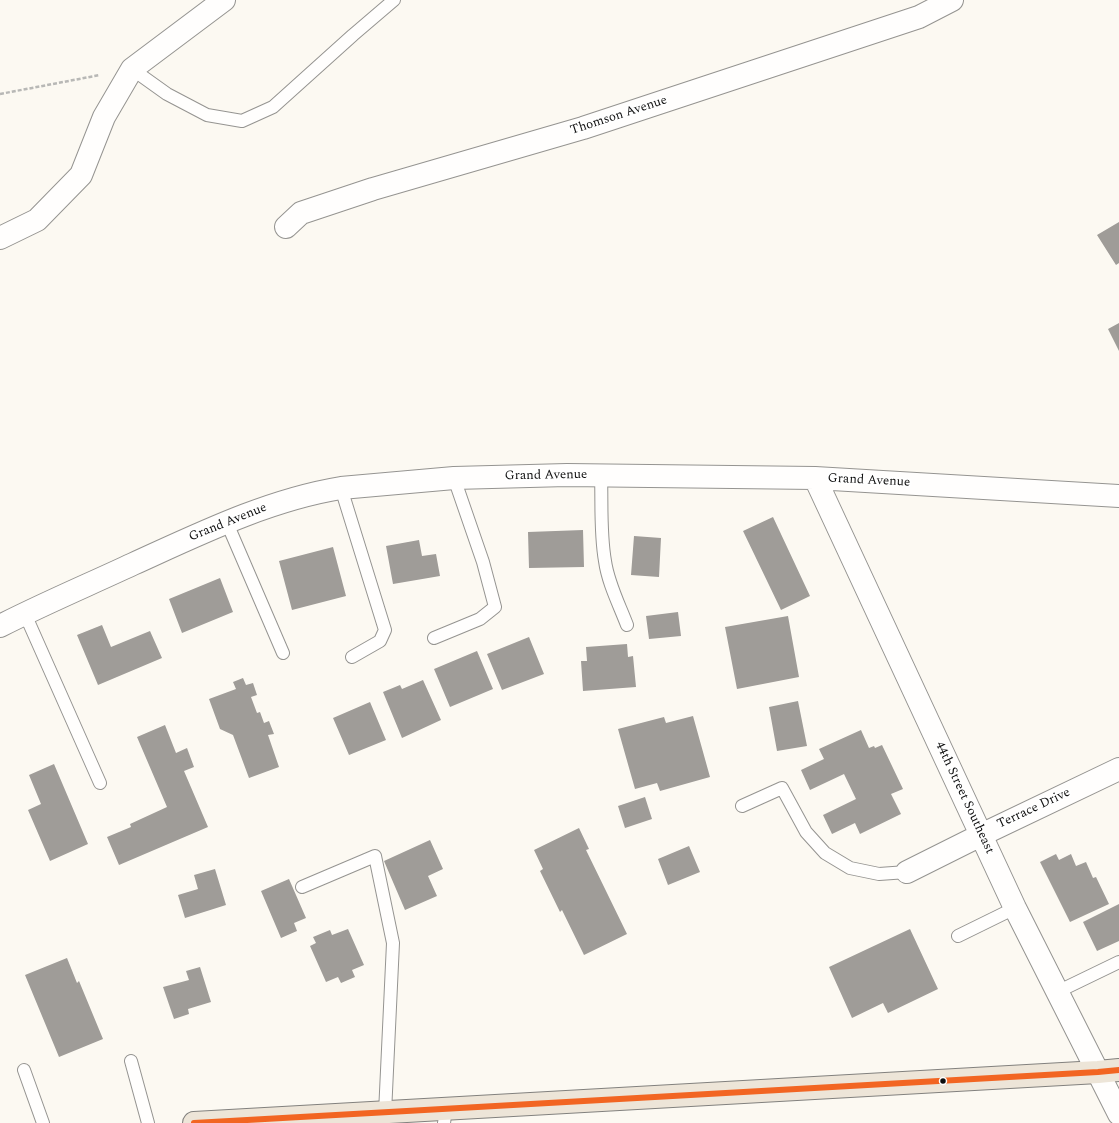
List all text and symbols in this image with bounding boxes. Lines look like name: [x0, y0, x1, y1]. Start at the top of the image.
street label: Thomson Avenue: [569, 93, 669, 139]
street label: Grand Avenue: [505, 467, 587, 485]
street label: Grand Avenue: [827, 471, 911, 491]
street label: Grand Avenue: [187, 500, 269, 546]
street label: 44th Street Southeast: [931, 739, 997, 857]
street label: Terrace Drive: [995, 785, 1073, 833]
unlabelled marker: [938, 1076, 948, 1086]

